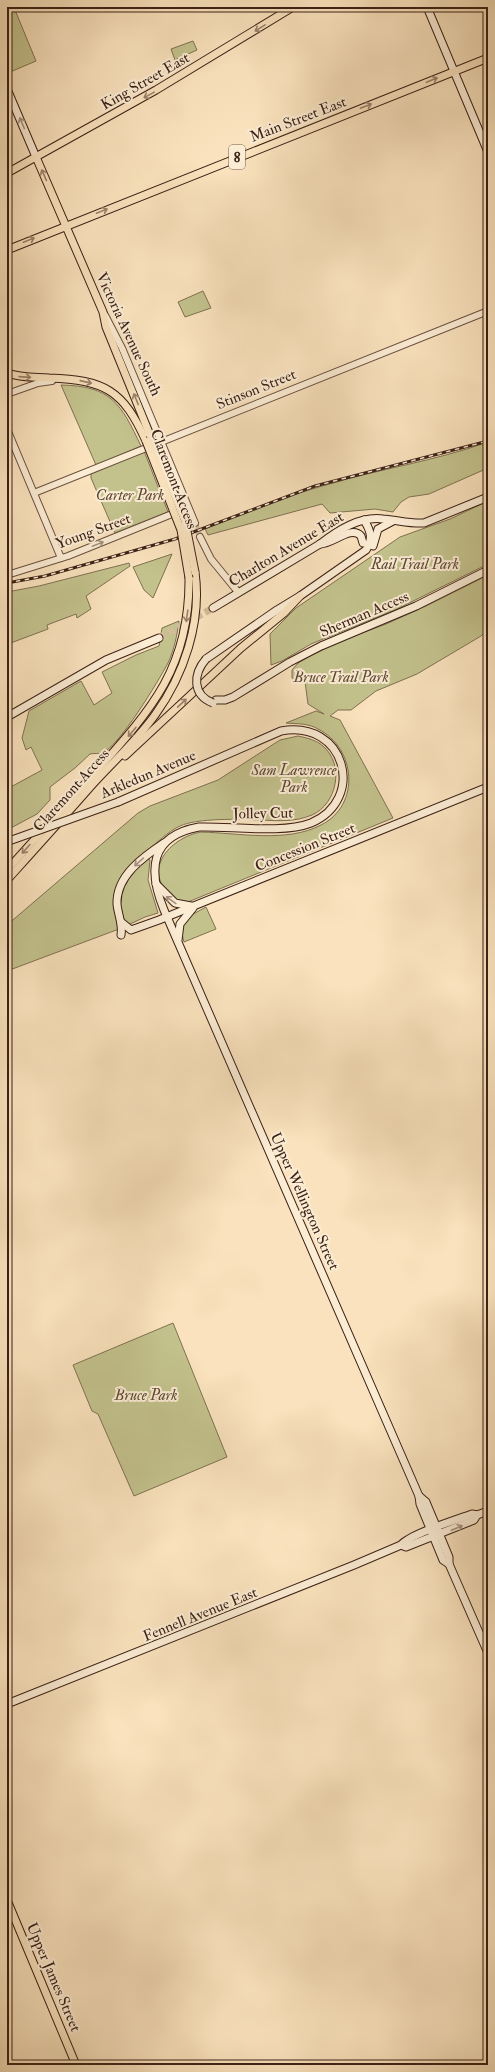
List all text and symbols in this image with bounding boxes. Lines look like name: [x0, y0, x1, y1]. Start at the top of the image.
one-way arrow: [254, 24, 266, 32]
street label: King Street East: [98, 48, 193, 114]
one-way arrow: [425, 76, 437, 84]
one-way arrow: [143, 91, 155, 99]
street label: Main Street East: [247, 92, 349, 147]
one-way arrow: [360, 102, 372, 110]
one-way arrow: [17, 118, 25, 130]
road number: 8: [229, 145, 245, 169]
one-way arrow: [40, 170, 47, 182]
one-way arrow: [96, 207, 108, 215]
one-way arrow: [23, 236, 35, 244]
street label: Victoria Avenue South: [92, 269, 166, 399]
street label: Stinson Street: [214, 365, 299, 414]
one-way arrow: [18, 373, 31, 380]
one-way arrow: [79, 378, 92, 386]
one-way arrow: [131, 394, 139, 406]
street label: Claremont Access: [146, 427, 201, 532]
park label: Carter Park: [96, 486, 164, 505]
street label: Charlton Avenue East: [225, 508, 347, 591]
street label: Young Street: [53, 509, 133, 554]
one-way arrow: [91, 540, 103, 548]
park label: Rail Trail Park: [370, 555, 459, 574]
street label: Sherman Access: [317, 587, 412, 642]
one-way arrow: [183, 610, 191, 623]
park label: Bruce Trail Park: [292, 668, 389, 687]
one-way arrow: [176, 699, 187, 708]
one-way arrow: [127, 726, 136, 737]
street label: Claremont Access: [29, 745, 114, 836]
street label: Arkledun Avenue: [97, 746, 199, 803]
park label: Sam Lawrence Park: [251, 761, 338, 797]
street label: Jolley Cut: [232, 803, 293, 825]
street label: Concession Street: [252, 819, 358, 876]
one-way arrow: [21, 844, 31, 854]
one-way arrow: [135, 857, 145, 866]
one-way arrow: [166, 896, 177, 904]
street label: Upper Wellington Street: [265, 1130, 343, 1273]
park label: Bruce Park: [113, 1386, 178, 1405]
one-way arrow: [450, 1524, 462, 1531]
street label: Fennell Avenue East: [140, 1583, 260, 1646]
street label: Upper James Street: [21, 1920, 85, 2035]

